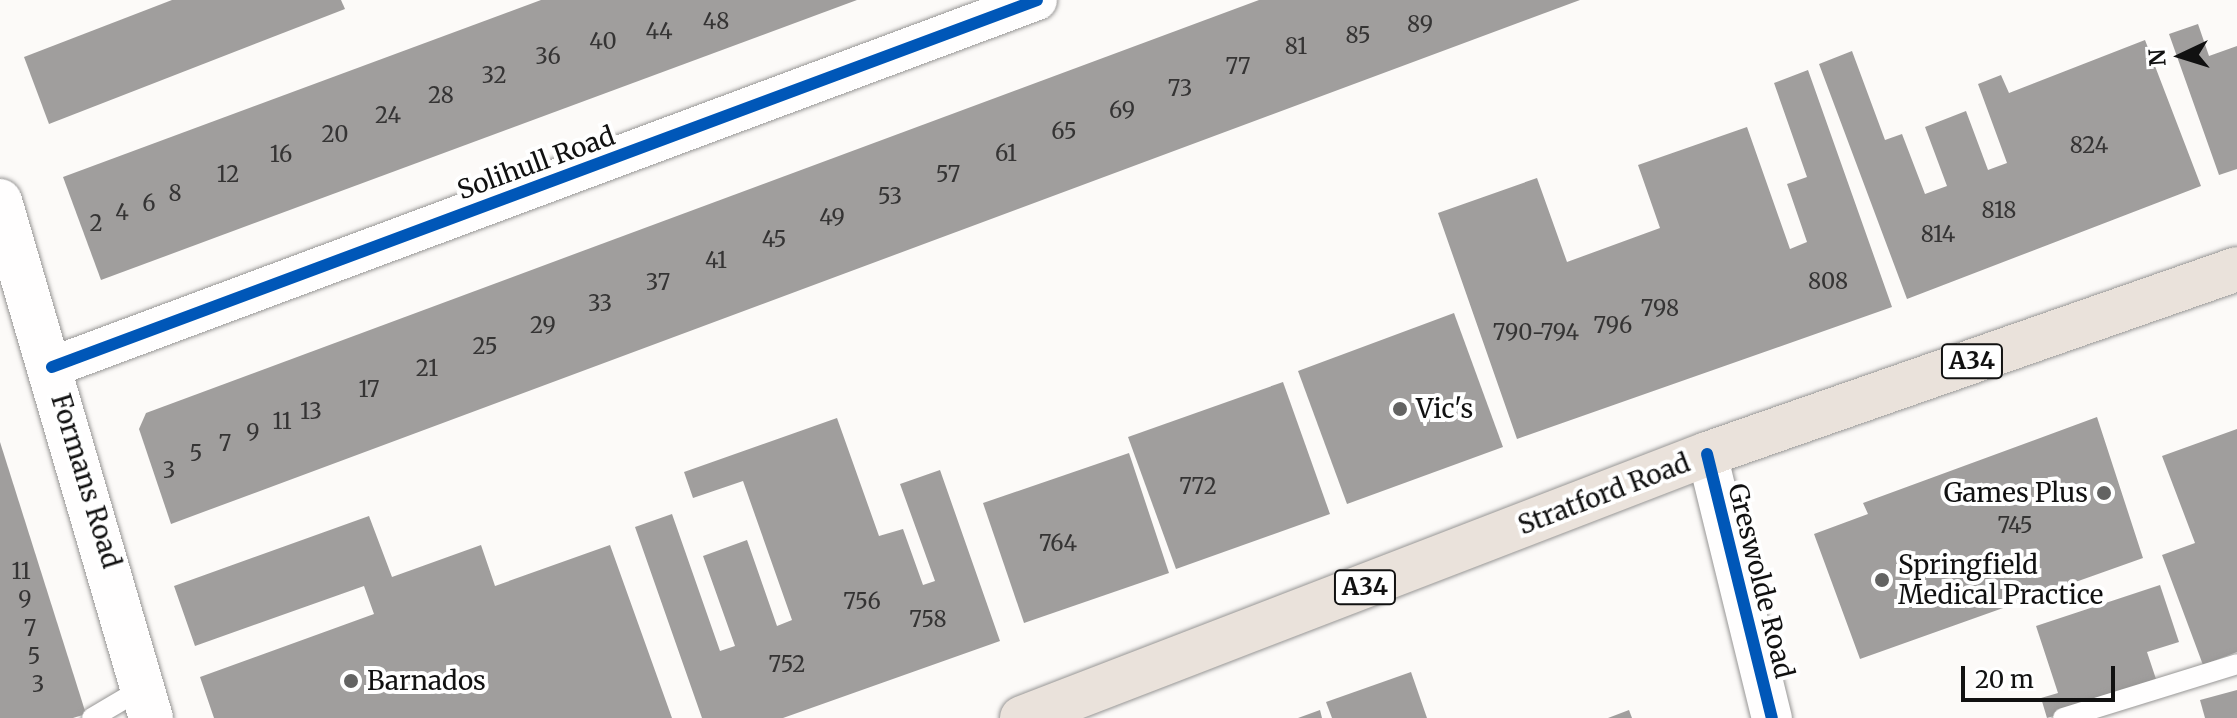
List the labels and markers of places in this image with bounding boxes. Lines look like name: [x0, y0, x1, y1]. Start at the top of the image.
place label: Vic's: [1416, 393, 1473, 425]
marker: Vic's: [1391, 400, 1409, 418]
place label: Games Plus: [1944, 477, 2088, 509]
marker: Games Plus: [2095, 484, 2113, 502]
place label: Springfield Medical Practice: [1898, 549, 2103, 610]
marker: Springfield Medical Practice: [1873, 571, 1891, 589]
place label: Barnados: [367, 665, 486, 697]
marker: Barnados: [342, 672, 360, 690]

